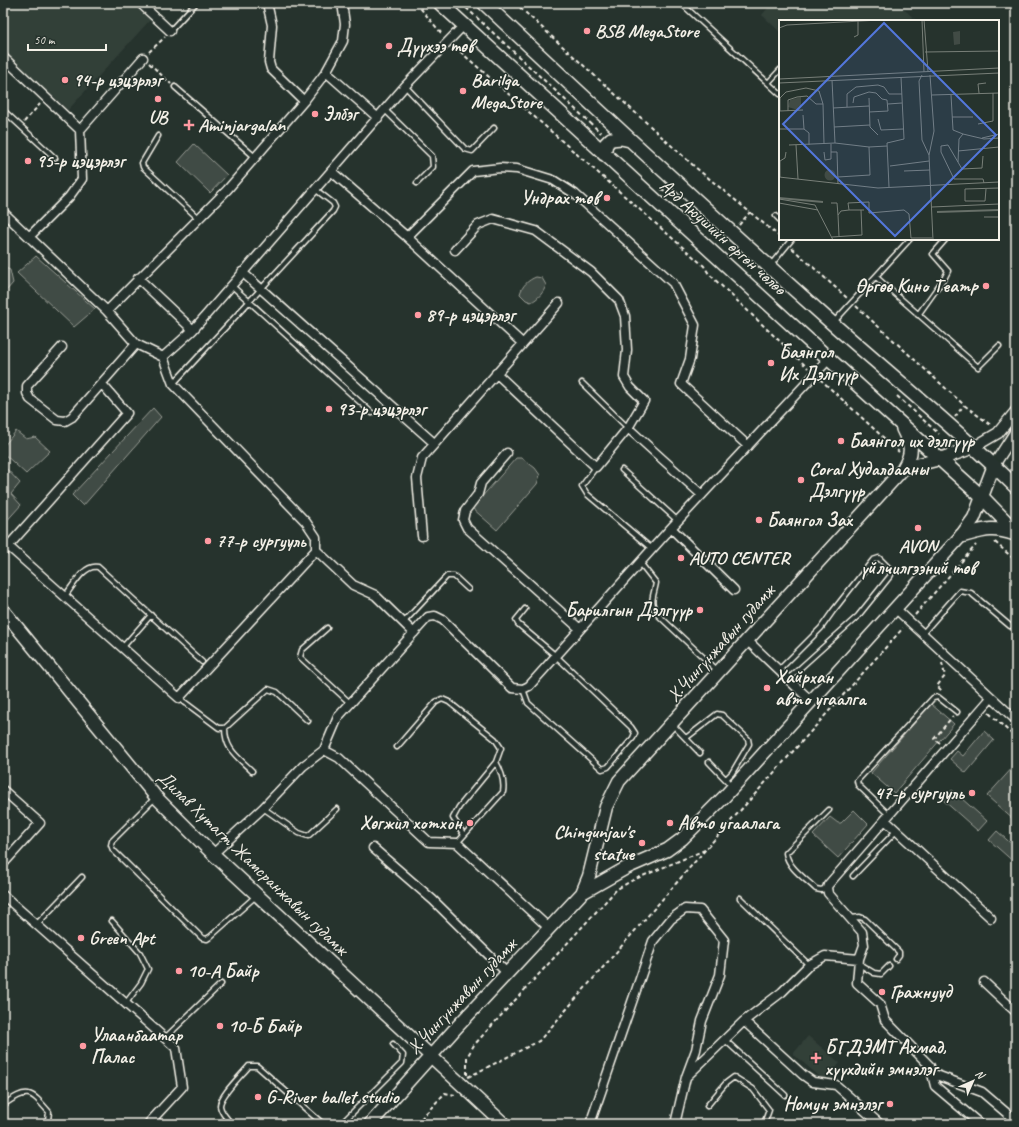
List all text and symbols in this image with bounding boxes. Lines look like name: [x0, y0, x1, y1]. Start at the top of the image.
place label: BSB MegaStore: [595, 19, 700, 43]
inset map: [779, 20, 999, 240]
scale bar: [28, 26, 106, 52]
marker: BSB MegaStore: [582, 26, 592, 36]
text: 50 m: [34, 32, 56, 48]
place label: Дүүхээ төв: [397, 34, 478, 58]
marker: Дүүхээ төв: [384, 41, 394, 51]
place label: 94-р цэцэрлэг: [73, 68, 165, 92]
place label: Barilga MegaStore: [471, 68, 543, 114]
marker: 94-р цэцэрлэг: [60, 75, 70, 85]
marker: Barilga MegaStore: [458, 86, 468, 96]
marker: UB: [153, 94, 163, 104]
place label: Элбэг: [323, 102, 361, 126]
place label: UB: [148, 105, 170, 129]
marker: Элбэг: [310, 109, 320, 119]
place label: Aminjargalan: [198, 113, 286, 137]
marker: Aminjargalan: [183, 119, 195, 131]
place label: 95-р цэцэрлэг: [36, 149, 128, 173]
marker: 95-р цэцэрлэг: [23, 156, 33, 166]
street label: Ард Аюушийн өргөн чөлөө: [655, 174, 792, 301]
place label: Ундрах төв: [520, 186, 603, 210]
marker: Ундрах төв: [602, 193, 612, 203]
place label: Өргөө Кино Театр: [856, 274, 979, 298]
marker: Өргөө Кино Театр: [981, 281, 991, 291]
place label: 89-р цэцэрлэг: [426, 303, 518, 327]
marker: 89-р цэцэрлэг: [413, 310, 423, 320]
place label: Баянгол Их Дэлгүүр: [779, 340, 859, 386]
marker: Баянгол Их Дэлгүүр: [766, 358, 776, 368]
place label: 93-р цэцэрлэг: [337, 397, 429, 421]
marker: 93-р цэцэрлэг: [324, 404, 334, 414]
place label: Баянгол их дэлгүүр: [849, 429, 976, 453]
marker: Баянгол их дэлгүүр: [836, 436, 846, 446]
place label: Coral Худалдааны Дэлгүүр: [809, 457, 930, 503]
marker: Coral Худалдааны Дэлгүүр: [796, 475, 806, 485]
place label: Баянгол Зах: [767, 508, 853, 532]
marker: Баянгол Зах: [754, 515, 764, 525]
marker: AVON үйлчилгээний төв: [913, 523, 923, 533]
place label: 77-р сургууль: [216, 529, 307, 553]
place label: AVON үйлчилгээний төв: [860, 534, 980, 580]
marker: 77-р сургууль: [203, 536, 213, 546]
place label: AUTO CENTER: [689, 546, 792, 570]
marker: AUTO CENTER: [676, 553, 686, 563]
street label: Х.Чингүнжавын гудамж: [662, 577, 782, 707]
place label: Барилгын Дэлгүүр: [565, 598, 694, 622]
marker: Барилгын Дэлгүүр: [695, 605, 705, 615]
place label: Хайрхан авто угаалга: [775, 665, 867, 711]
marker: Хайрхан авто угаалга: [762, 683, 772, 693]
street label: Дилав Хутагт Жамсранжавын гудамж: [153, 765, 355, 962]
place label: 47-р сургууль: [874, 781, 965, 805]
marker: 47-р сургууль: [967, 788, 977, 798]
place label: Хөгжил хотхон: [360, 811, 464, 835]
place label: Авто угаалага: [678, 811, 781, 835]
marker: Хөгжил хотхон: [465, 818, 475, 828]
marker: Авто угаалага: [665, 818, 675, 828]
place label: Chingunjav's statue: [554, 820, 636, 866]
marker: Chingunjav's statue: [637, 838, 647, 848]
place label: Green Apt: [89, 926, 156, 950]
street label: Х.Чингүнжавын гудамж: [402, 931, 524, 1059]
marker: Green Apt: [76, 933, 86, 943]
place label: 10-A Байр: [187, 959, 260, 983]
marker: 10-A Байр: [174, 966, 184, 976]
place label: Гражнууд: [890, 980, 953, 1004]
marker: Гражнууд: [877, 987, 887, 997]
place label: 10-Б Байр: [228, 1014, 303, 1038]
marker: 10-Б Байр: [215, 1021, 225, 1031]
place label: Улаанбаатар Палас: [91, 1023, 184, 1069]
place label: БГДЭМТ Ахмад, хүүхдийн эмнэлэг: [825, 1035, 947, 1081]
marker: Улаанбаатар Палас: [78, 1041, 88, 1051]
marker: БГДЭМТ Ахмад, хүүхдийн эмнэлэг: [810, 1052, 822, 1064]
north arrow: [953, 1061, 993, 1101]
text: N: [973, 1067, 989, 1083]
place label: G-River ballet studio: [266, 1085, 400, 1109]
marker: G-River ballet studio: [253, 1092, 263, 1102]
place label: Номун эмнэлэг: [784, 1092, 885, 1116]
marker: Номун эмнэлэг: [885, 1099, 895, 1109]

